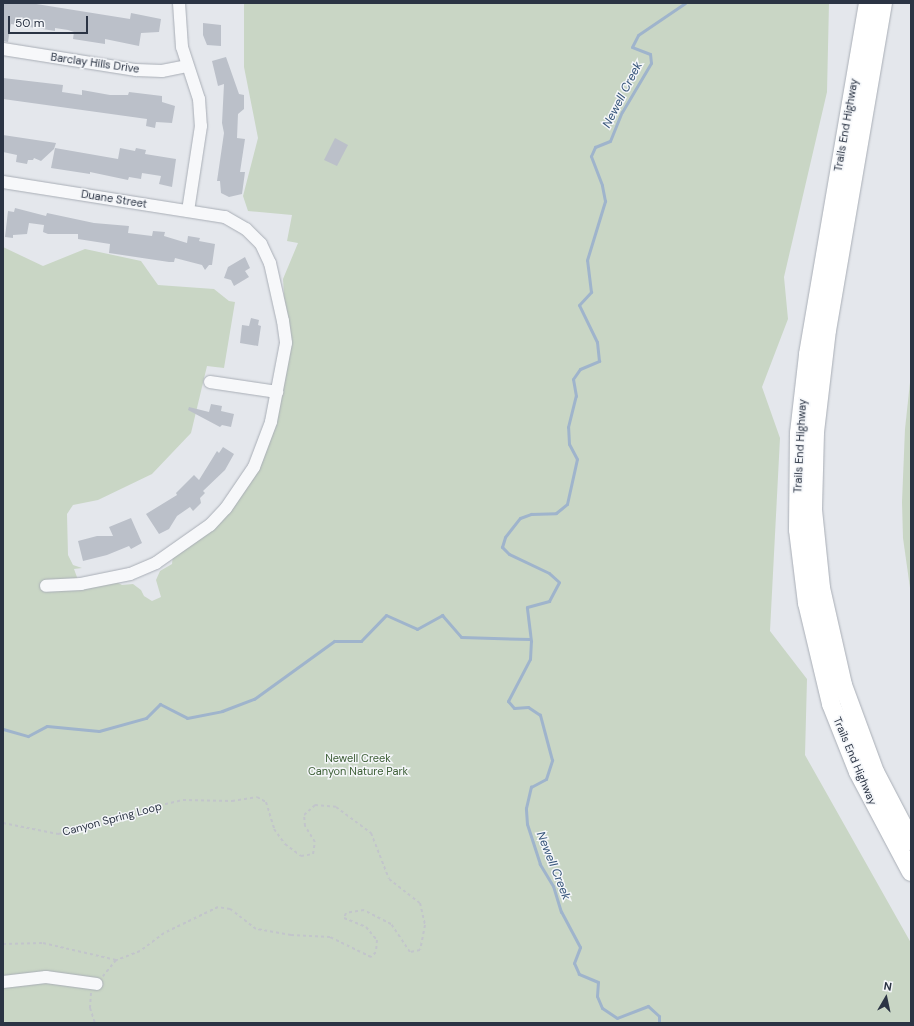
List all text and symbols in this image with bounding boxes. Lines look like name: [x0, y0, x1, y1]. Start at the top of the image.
scale bar: [10, 8, 90, 34]
text: 50 m: [15, 15, 44, 31]
street label: Barclay Hills Drive: [50, 50, 140, 76]
water label: Newell Creek: [600, 60, 646, 130]
street label: Trails End Highway: [831, 77, 861, 173]
street label: Duane Street: [80, 187, 148, 211]
street label: Trails End Highway: [791, 399, 809, 493]
street label: Trails End Highway: [831, 715, 879, 807]
park label: Newell Creek Canyon Nature Park: [308, 752, 408, 778]
street label: Canyon Spring Loop: [61, 799, 163, 839]
water label: Newell Creek: [533, 830, 573, 902]
north arrow: [866, 978, 906, 1018]
text: N: [883, 979, 893, 994]

